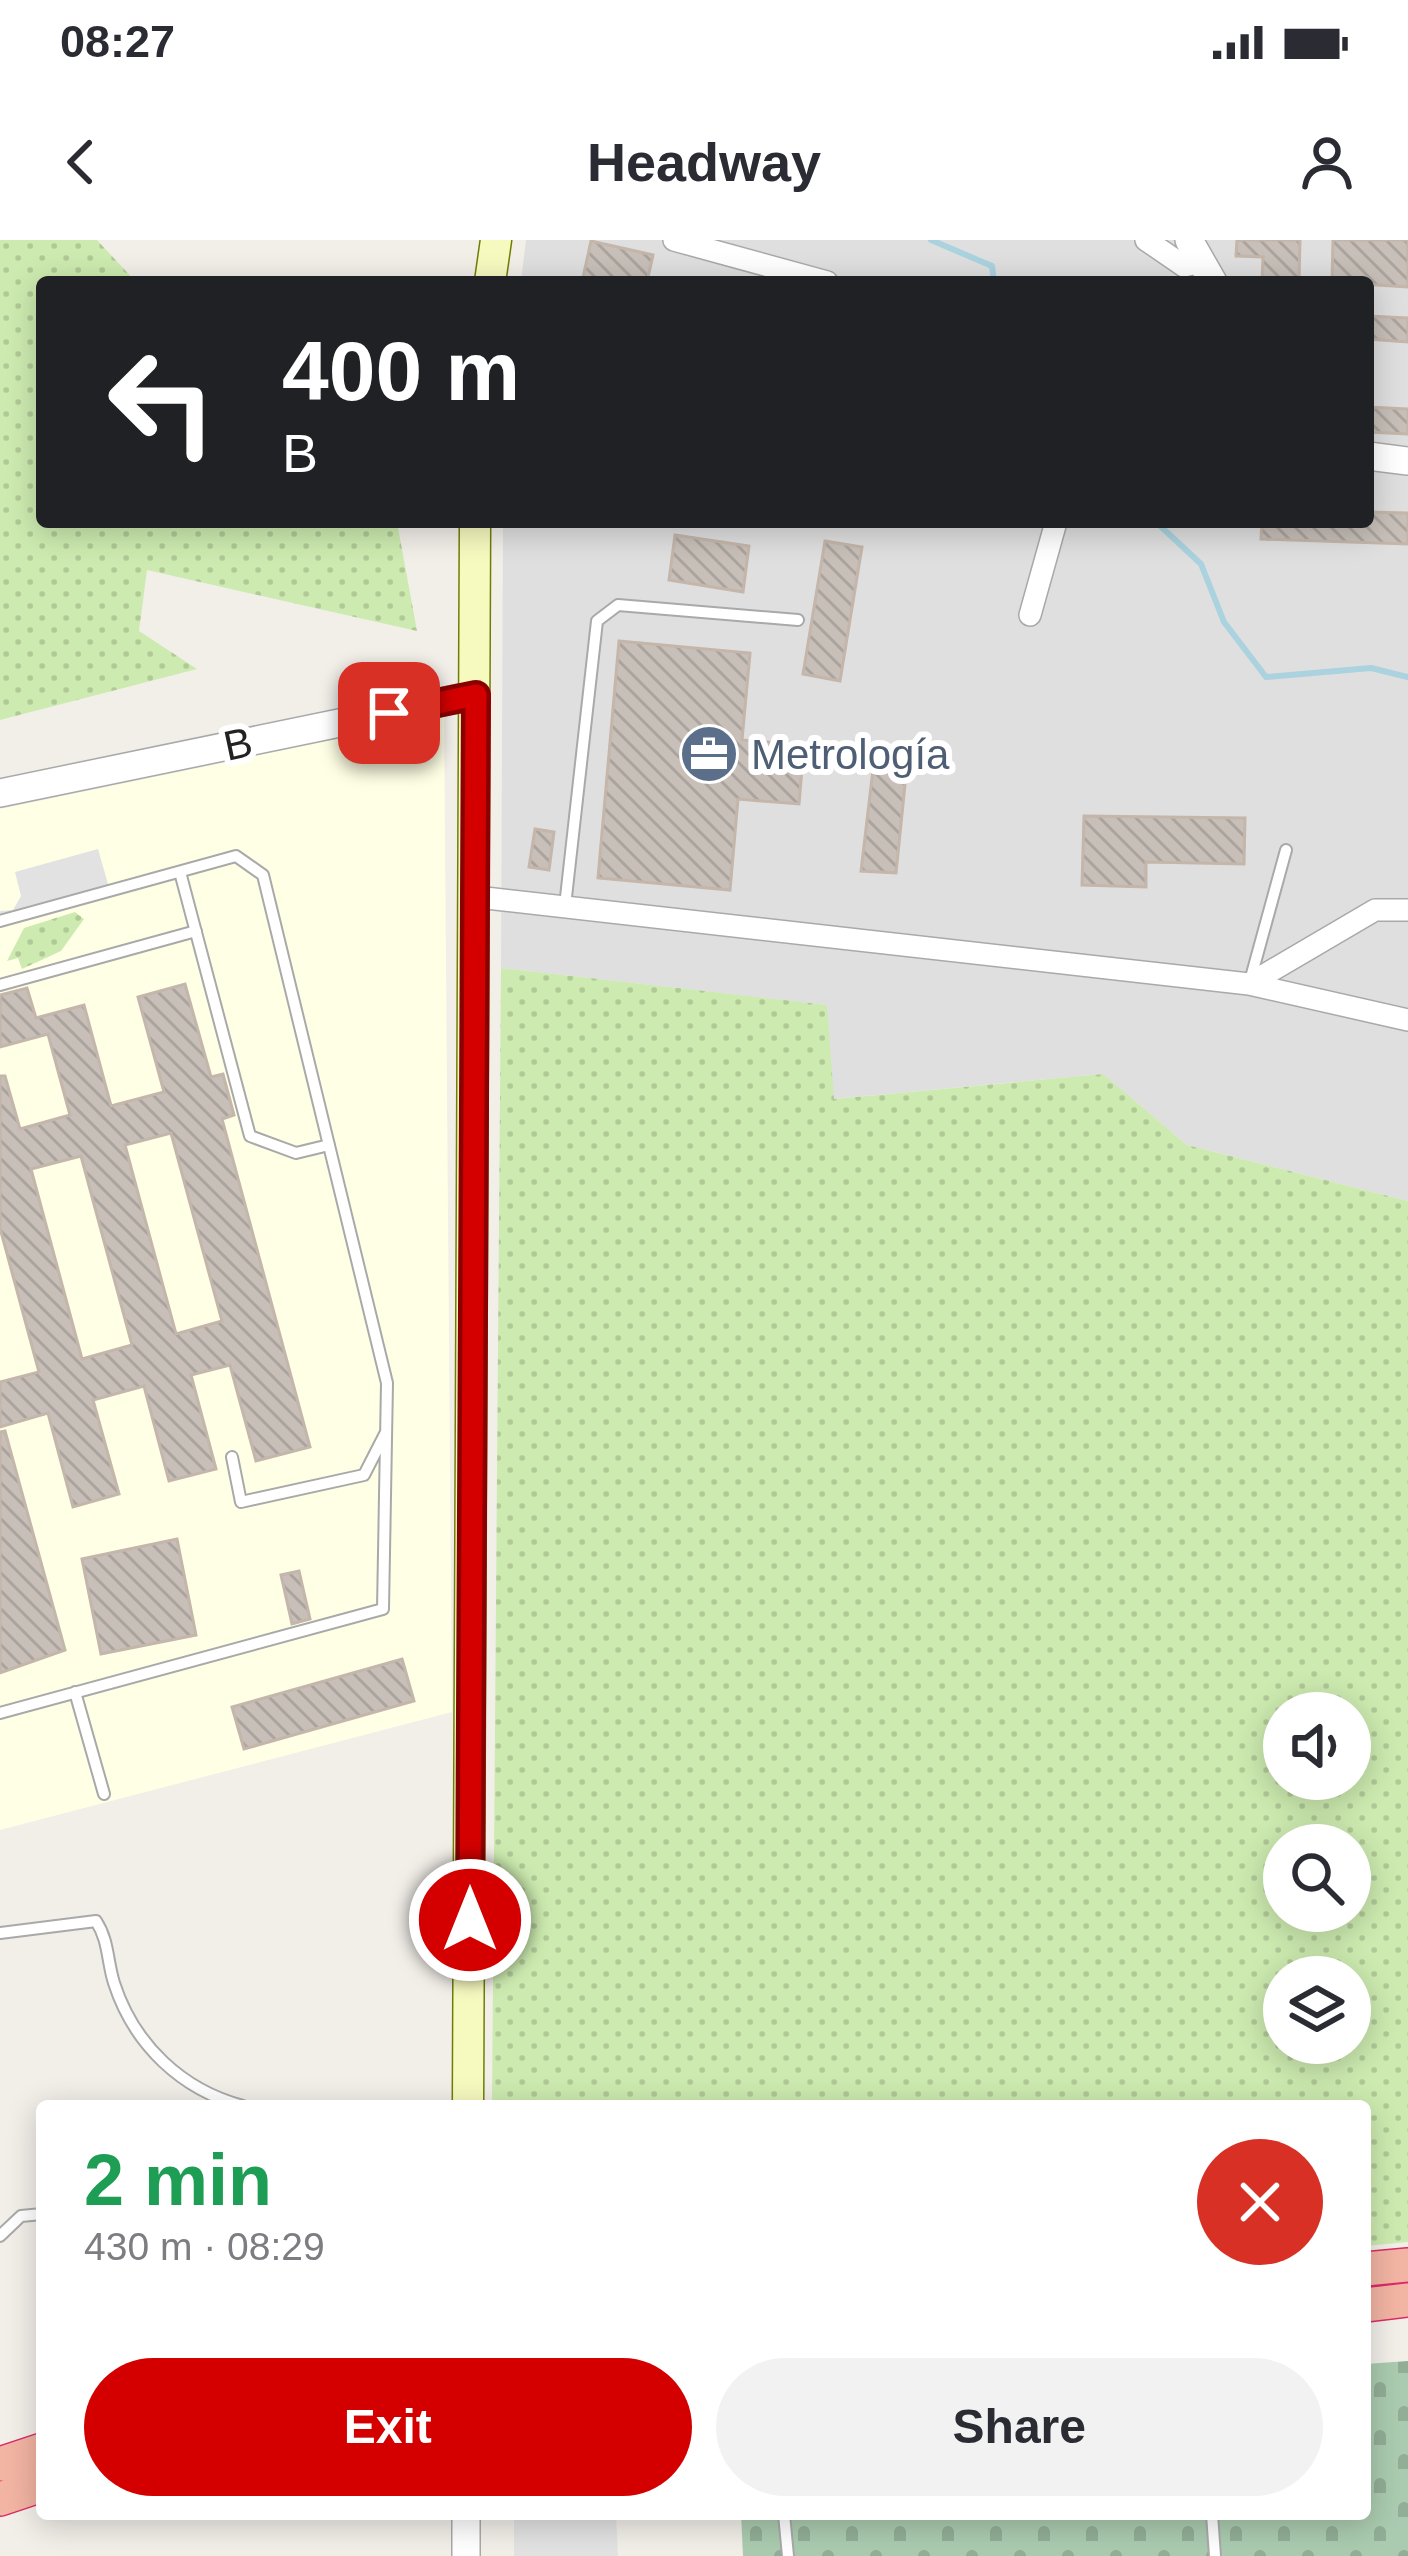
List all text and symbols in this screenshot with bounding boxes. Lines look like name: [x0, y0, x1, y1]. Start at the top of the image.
text: 08:27: [60, 16, 175, 67]
icon: back: [48, 129, 114, 195]
icon: person: [1294, 129, 1360, 195]
text: Headway: [587, 132, 821, 192]
icon: left: [84, 324, 240, 480]
text: 400 m: [282, 324, 520, 418]
text: B: [282, 423, 318, 483]
pin: [338, 662, 440, 764]
icon: arrive: [356, 680, 422, 746]
street label: B: [219, 718, 257, 770]
office icon: Metrología: [678, 723, 740, 785]
place label: Metrología: [751, 731, 950, 778]
map controls: [1263, 1692, 1371, 2064]
button: sound: [1263, 1692, 1371, 1800]
button: search: [1263, 1824, 1371, 1932]
position arrow: [407, 1857, 533, 1983]
button: layers: [1263, 1956, 1371, 2064]
button: close: [1197, 2139, 1323, 2265]
text: 2 min: [84, 2140, 272, 2220]
text: 430 m · 08:29: [84, 2225, 325, 2268]
button: Exit: [84, 2358, 692, 2496]
button: Share: [716, 2358, 1323, 2496]

